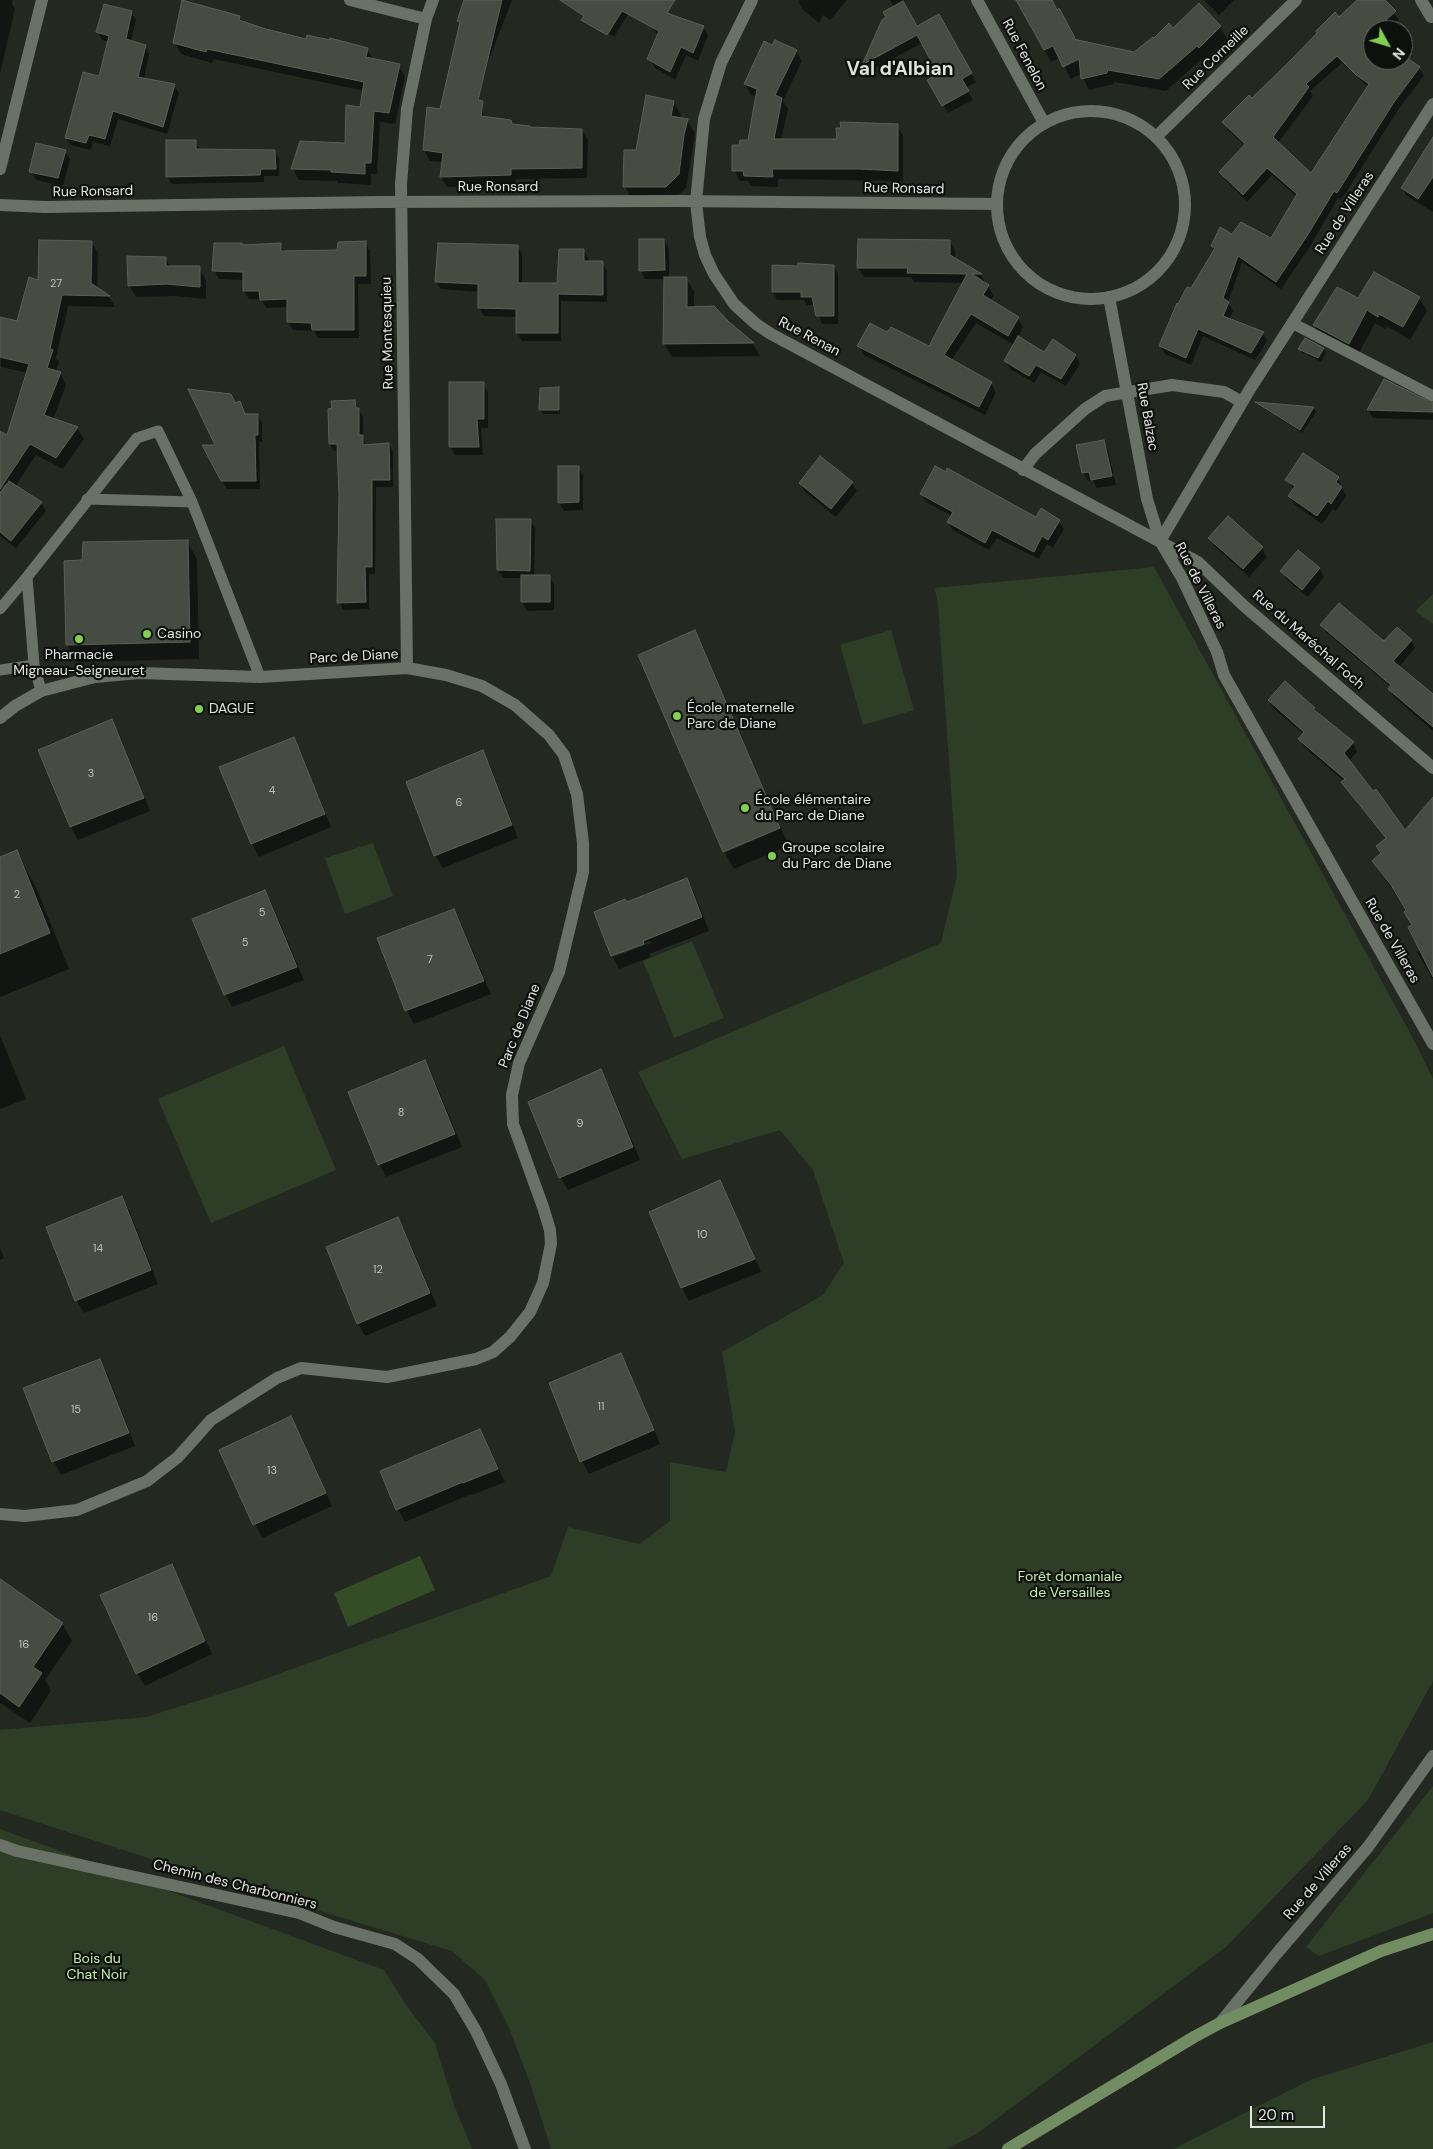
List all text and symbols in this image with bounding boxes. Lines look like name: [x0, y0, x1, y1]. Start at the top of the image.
street label: Rue Fenelon: [998, 16, 1050, 94]
north arrow: [1363, 20, 1413, 70]
street label: Rue Corneille: [1180, 22, 1252, 94]
text: N: [1389, 44, 1409, 63]
district label: Val d'Albian: [847, 59, 953, 81]
street label: Rue de Villeras: [1312, 168, 1378, 258]
street label: Rue Ronsard: [458, 179, 538, 195]
street label: Rue Ronsard: [864, 180, 944, 198]
street label: Rue Ronsard: [53, 183, 133, 201]
house number: 27: [50, 277, 62, 291]
street label: Rue Montesquieu: [379, 277, 397, 389]
street label: Rue Renan: [775, 314, 843, 360]
street label: Rue Balzac: [1133, 381, 1161, 453]
street label: Rue de Villeras: [1171, 540, 1229, 632]
street label: Rue du Maréchal Foch: [1249, 587, 1367, 693]
place label: Casino: [157, 626, 201, 642]
marker: Casino: [141, 628, 153, 640]
marker: Pharmacie Migneau-Seigneuret: [73, 633, 85, 645]
street label: Parc de Diane: [309, 646, 399, 668]
place label: Pharmacie Migneau-Seigneuret: [13, 647, 145, 680]
place label: École maternelle Parc de Diane: [687, 700, 795, 732]
place label: DAGUE: [209, 701, 254, 717]
marker: DAGUE: [193, 703, 205, 715]
marker: École maternelle Parc de Diane: [671, 710, 683, 722]
house number: 3: [88, 767, 94, 781]
house number: 4: [269, 784, 275, 798]
place label: École élémentaire du Parc de Diane: [755, 792, 871, 824]
house number: 6: [456, 796, 462, 810]
marker: École élémentaire du Parc de Diane: [739, 802, 751, 814]
place label: Groupe scolaire du Parc de Diane: [782, 840, 892, 872]
marker: Groupe scolaire du Parc de Diane: [766, 850, 778, 862]
house number: 2: [14, 888, 20, 902]
street label: Rue de Villeras: [1361, 896, 1423, 986]
house number: 5: [259, 906, 265, 920]
house number: 5: [242, 936, 248, 950]
house number: 7: [427, 953, 433, 967]
street label: Parc de Diane: [496, 982, 544, 1070]
house number: 8: [398, 1106, 404, 1120]
house number: 9: [577, 1117, 583, 1131]
house number: 10: [697, 1228, 707, 1242]
house number: 14: [93, 1242, 103, 1256]
house number: 12: [373, 1263, 383, 1277]
house number: 11: [598, 1400, 604, 1414]
house number: 15: [71, 1403, 81, 1417]
house number: 13: [267, 1464, 277, 1478]
park label: Forêt domaniale de Versailles: [1018, 1569, 1122, 1601]
house number: 16: [148, 1611, 158, 1625]
house number: 16: [19, 1638, 29, 1652]
street label: Rue de Villeras: [1280, 1841, 1356, 1923]
street label: Chemin des Charbonniers: [151, 1856, 319, 1914]
park label: Bois du Chat Noir: [66, 1951, 128, 1984]
scale bar: [1253, 2096, 1328, 2128]
text: 20 m: [1258, 2105, 1294, 2125]

